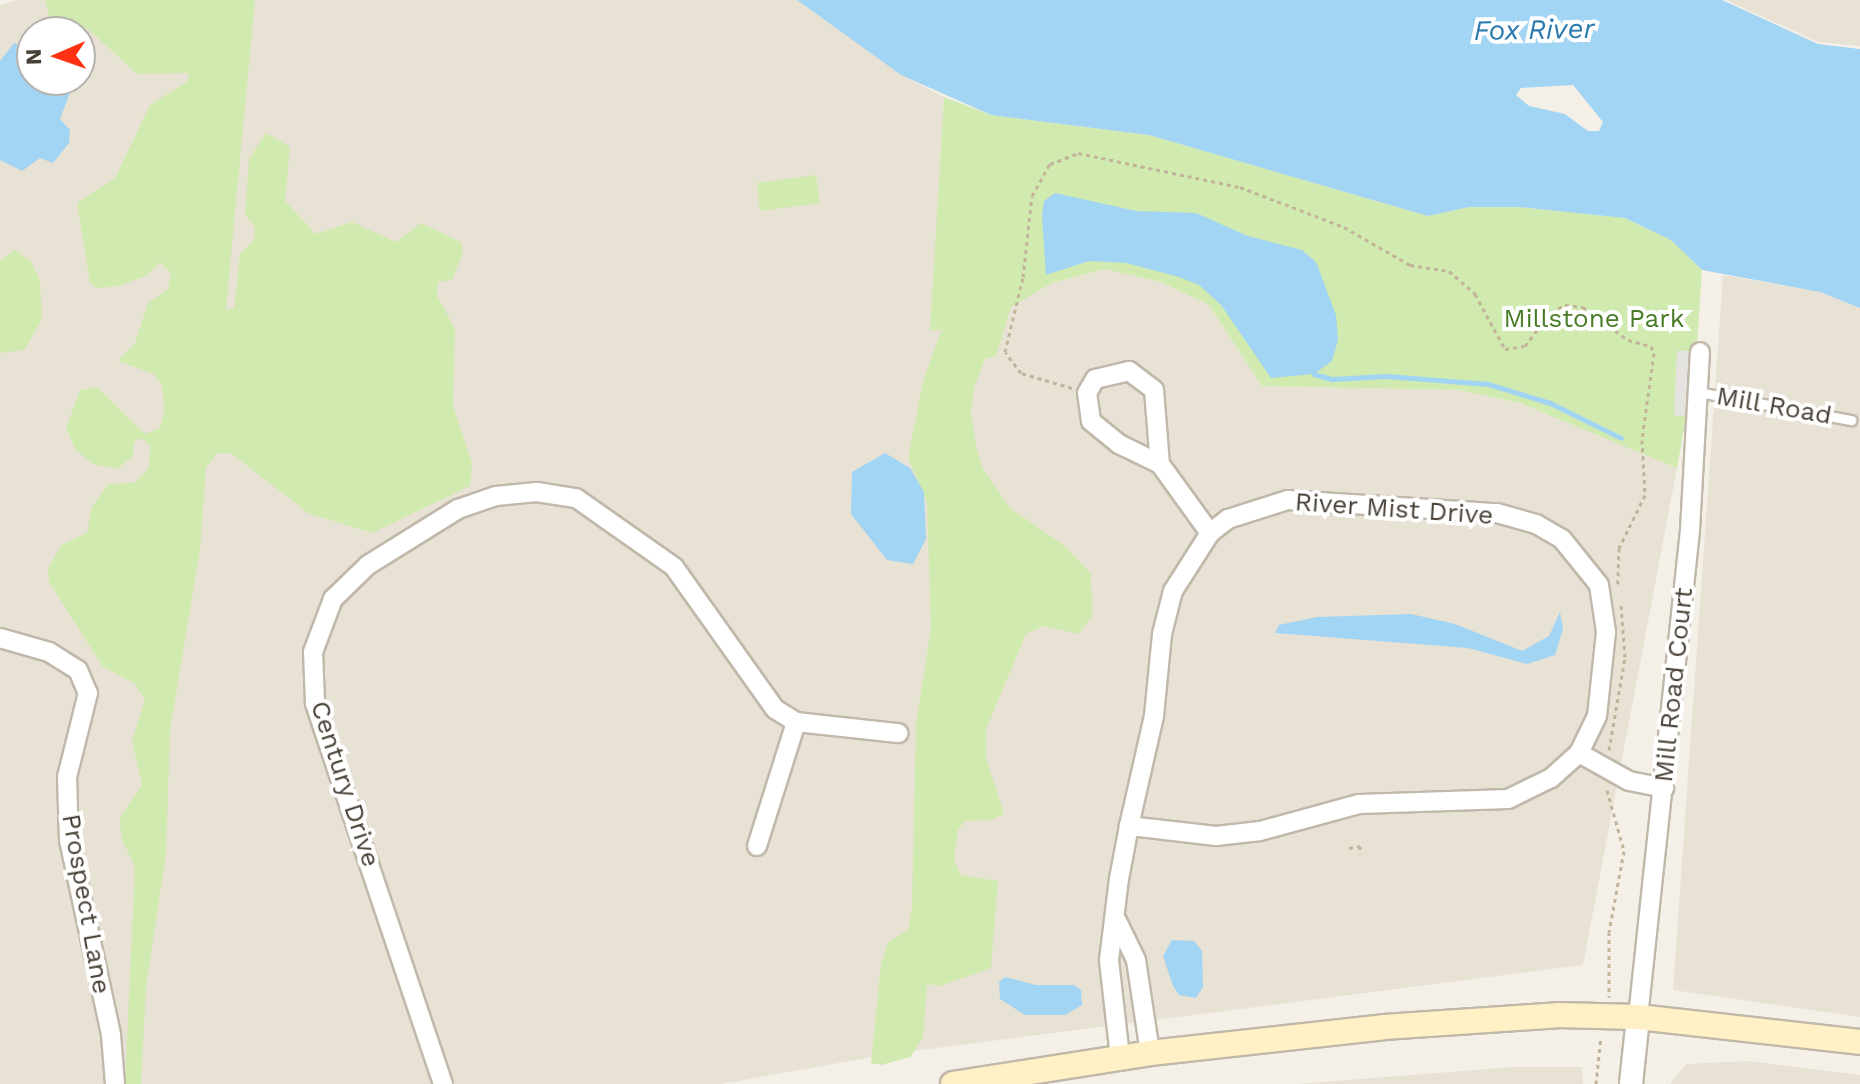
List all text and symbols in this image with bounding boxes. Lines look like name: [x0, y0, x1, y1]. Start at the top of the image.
water label: Fox River: [1473, 12, 1595, 48]
north arrow: [16, 16, 96, 96]
text: N: [21, 48, 46, 65]
park label: Millstone Park: [1503, 303, 1685, 335]
street label: Mill Road: [1714, 380, 1834, 432]
street label: River Mist Drive: [1293, 486, 1495, 532]
street label: Mill Road Court: [1648, 586, 1700, 784]
street label: Century Drive: [303, 697, 387, 871]
street label: Prospect Lane: [55, 812, 117, 996]

